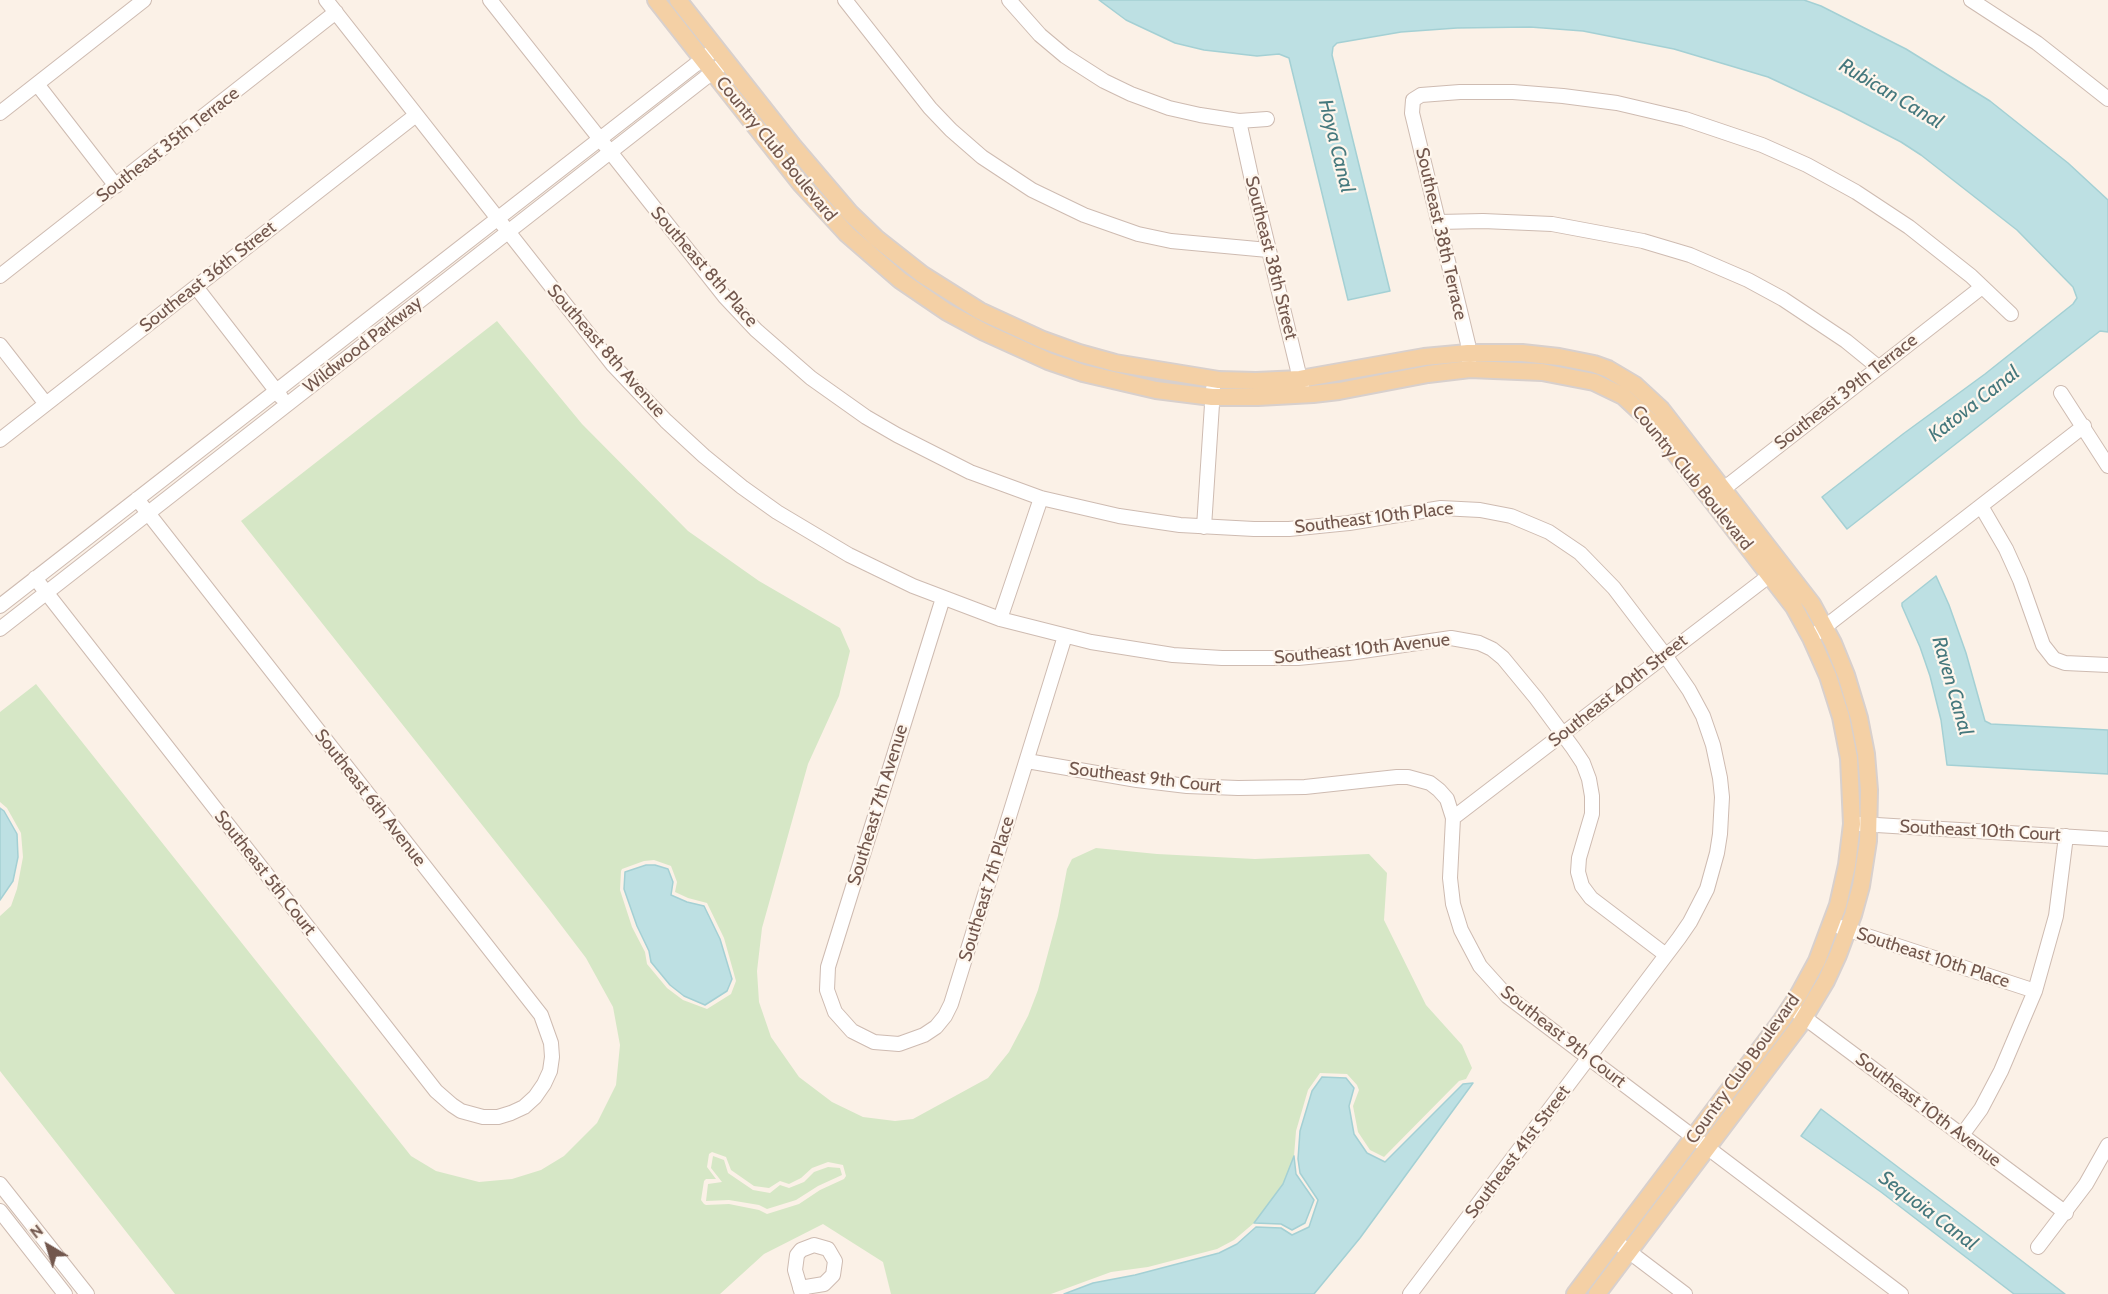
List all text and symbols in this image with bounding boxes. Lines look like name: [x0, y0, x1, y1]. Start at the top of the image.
water label: Rubican Canal: [1835, 54, 1947, 134]
street label: Country Club Boulevard: [711, 72, 841, 226]
street label: Southeast 35th Terrace: [92, 83, 244, 207]
water label: Hoya Canal: [1313, 97, 1359, 195]
street label: Southeast 38th Terrace: [1411, 146, 1471, 322]
street label: Southeast 38th Street: [1240, 174, 1302, 342]
street label: Southeast 8th Place: [646, 202, 762, 332]
street label: Southeast 36th Street: [135, 217, 281, 337]
street label: Southeast 8th Avenue: [542, 280, 670, 422]
street label: Wildwood Parkway: [299, 292, 427, 398]
street label: Southeast 39th Terrace: [1770, 329, 1922, 455]
water label: Katova Canal: [1924, 361, 2024, 447]
street label: Country Club Boulevard: [1627, 401, 1757, 555]
street label: Southeast 10th Place: [1293, 498, 1455, 538]
street label: Southeast 10th Avenue: [1273, 629, 1451, 669]
street label: Southeast 40th Street: [1544, 630, 1692, 752]
water label: Raven Canal: [1926, 634, 1978, 738]
street label: Southeast 7th Avenue: [843, 722, 913, 888]
street label: Southeast 6th Avenue: [310, 725, 430, 871]
street label: Southeast 9th Court: [1068, 758, 1222, 798]
street label: Southeast 5th Court: [210, 806, 320, 940]
street label: Southeast 7th Place: [955, 814, 1019, 964]
street label: Southeast 10th Court: [1899, 816, 2061, 846]
street label: Southeast 10th Place: [1854, 923, 2012, 993]
street label: Southeast 9th Court: [1496, 981, 1630, 1093]
street label: Country Club Boulevard: [1681, 990, 1805, 1148]
street label: Southeast 10th Avenue: [1851, 1048, 2005, 1172]
street label: Southeast 41st Street: [1461, 1081, 1575, 1223]
water label: Sequoia Canal: [1874, 1166, 1982, 1256]
north arrow: [18, 1216, 78, 1276]
text: N: [26, 1220, 47, 1242]

